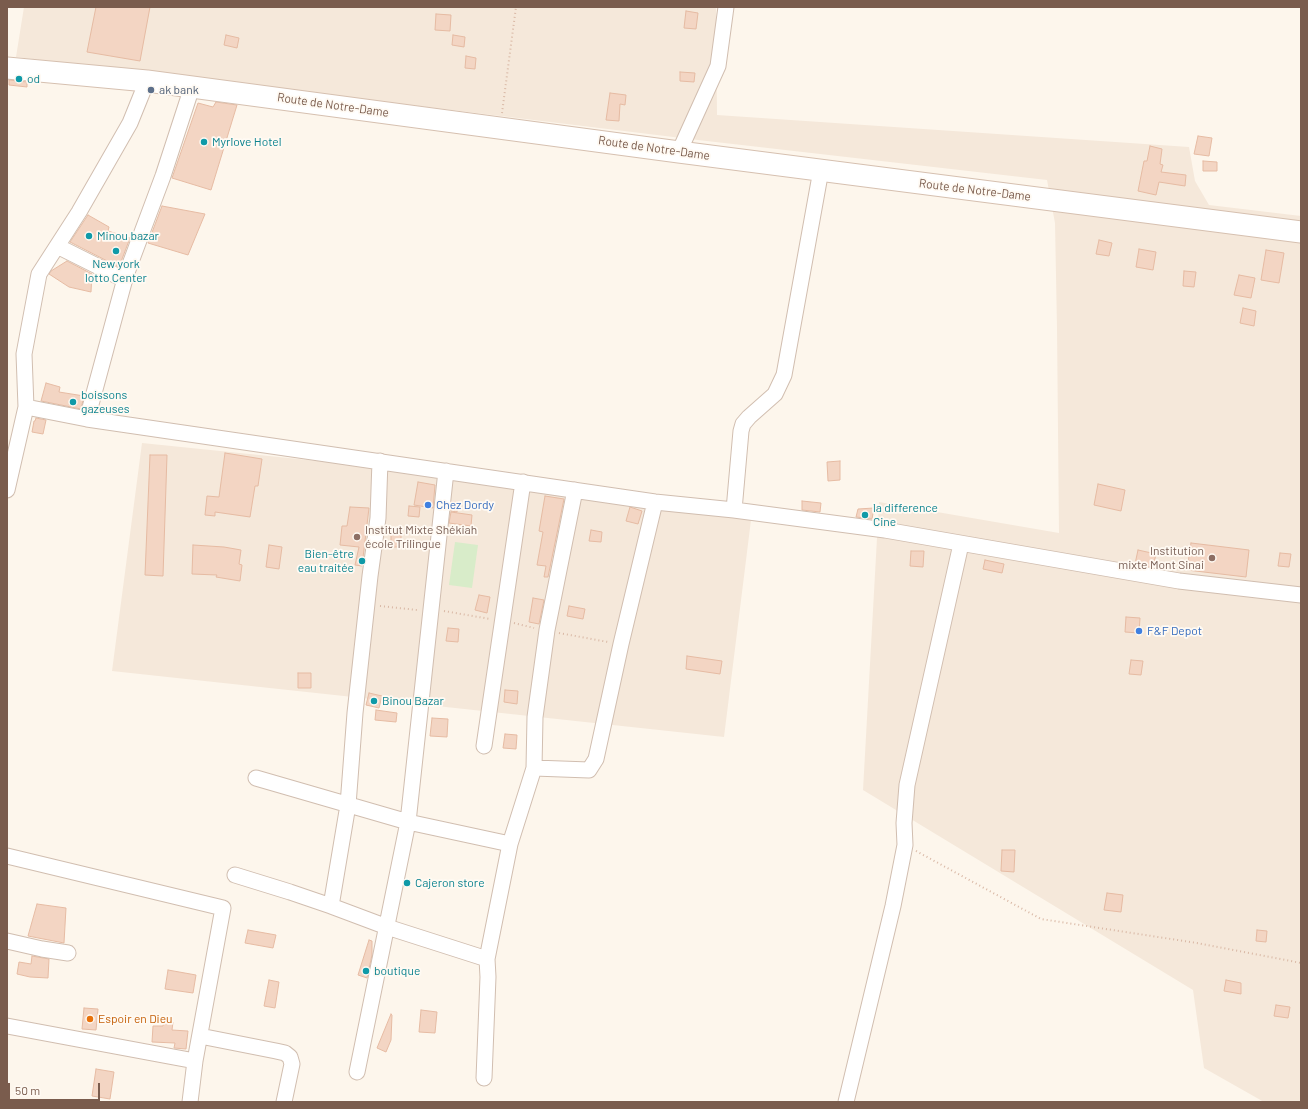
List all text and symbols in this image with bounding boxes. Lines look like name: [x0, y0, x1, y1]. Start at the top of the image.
place label: od: [27, 72, 40, 86]
marker: od: [14, 74, 24, 84]
place label: ak bank: [159, 83, 199, 97]
marker: ak bank: [146, 85, 156, 95]
street label: Route de Notre-Dame: [276, 90, 390, 120]
street label: Route de Notre-Dame: [597, 133, 711, 163]
place label: Myrlove Hotel: [212, 135, 281, 149]
marker: Myrlove Hotel: [199, 137, 209, 147]
street label: Route de Notre-Dame: [918, 176, 1032, 204]
place label: Minou bazar: [97, 229, 159, 243]
marker: Minou bazar: [84, 231, 94, 241]
marker: New york lotto Center: [111, 246, 121, 256]
place label: New york lotto Center: [85, 257, 147, 285]
place label: boissons gazeuses: [81, 388, 130, 416]
marker: boissons gazeuses: [68, 397, 78, 407]
place label: Chez Dordy: [436, 498, 494, 512]
marker: Chez Dordy: [423, 500, 433, 510]
place label: la difference Cine: [873, 501, 938, 529]
marker: la difference Cine: [860, 510, 870, 520]
place label: Institut Mixte Shékiah école Trilingue: [365, 523, 477, 551]
marker: Institut Mixte Shékiah école Trilingue: [352, 532, 362, 542]
place label: Institution mixte Mont Sinai: [1118, 544, 1204, 572]
place label: Bien-être eau traitée: [298, 547, 354, 575]
marker: Institution mixte Mont Sinai: [1207, 553, 1217, 563]
marker: Bien-être eau traitée: [357, 556, 367, 566]
place label: F&F Depot: [1147, 624, 1202, 638]
marker: F&F Depot: [1134, 626, 1144, 636]
place label: Binou Bazar: [382, 694, 444, 708]
marker: Binou Bazar: [369, 696, 379, 706]
place label: Cajeron store: [415, 876, 485, 890]
marker: Cajeron store: [402, 878, 412, 888]
place label: boutique: [374, 964, 420, 978]
marker: boutique: [361, 966, 371, 976]
place label: Espoir en Dieu: [98, 1012, 173, 1026]
marker: Espoir en Dieu: [85, 1014, 95, 1024]
scale bar: [10, 1075, 102, 1101]
text: 50 m: [15, 1083, 40, 1097]

